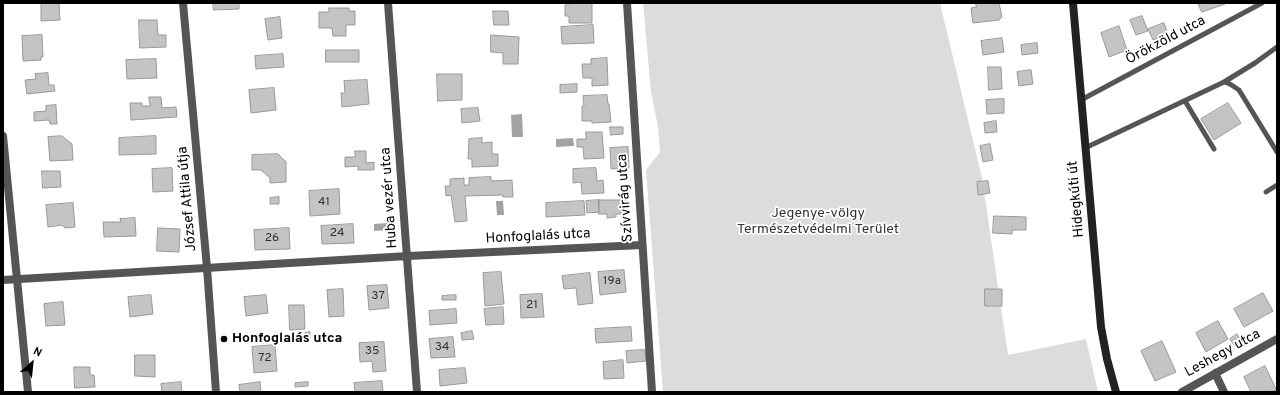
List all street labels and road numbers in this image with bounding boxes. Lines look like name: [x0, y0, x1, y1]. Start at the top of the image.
street label: Örökzöld utca: [1123, 13, 1209, 69]
street label: József Attila útja: [175, 146, 201, 252]
street label: Huba vezér utca: [378, 147, 402, 249]
street label: Szívvirág utca: [615, 153, 637, 243]
street label: Hidegkúti út: [1065, 160, 1089, 238]
street label: Honfoglalás utca: [485, 226, 591, 248]
street label: Leshegy utca: [1182, 326, 1264, 382]

